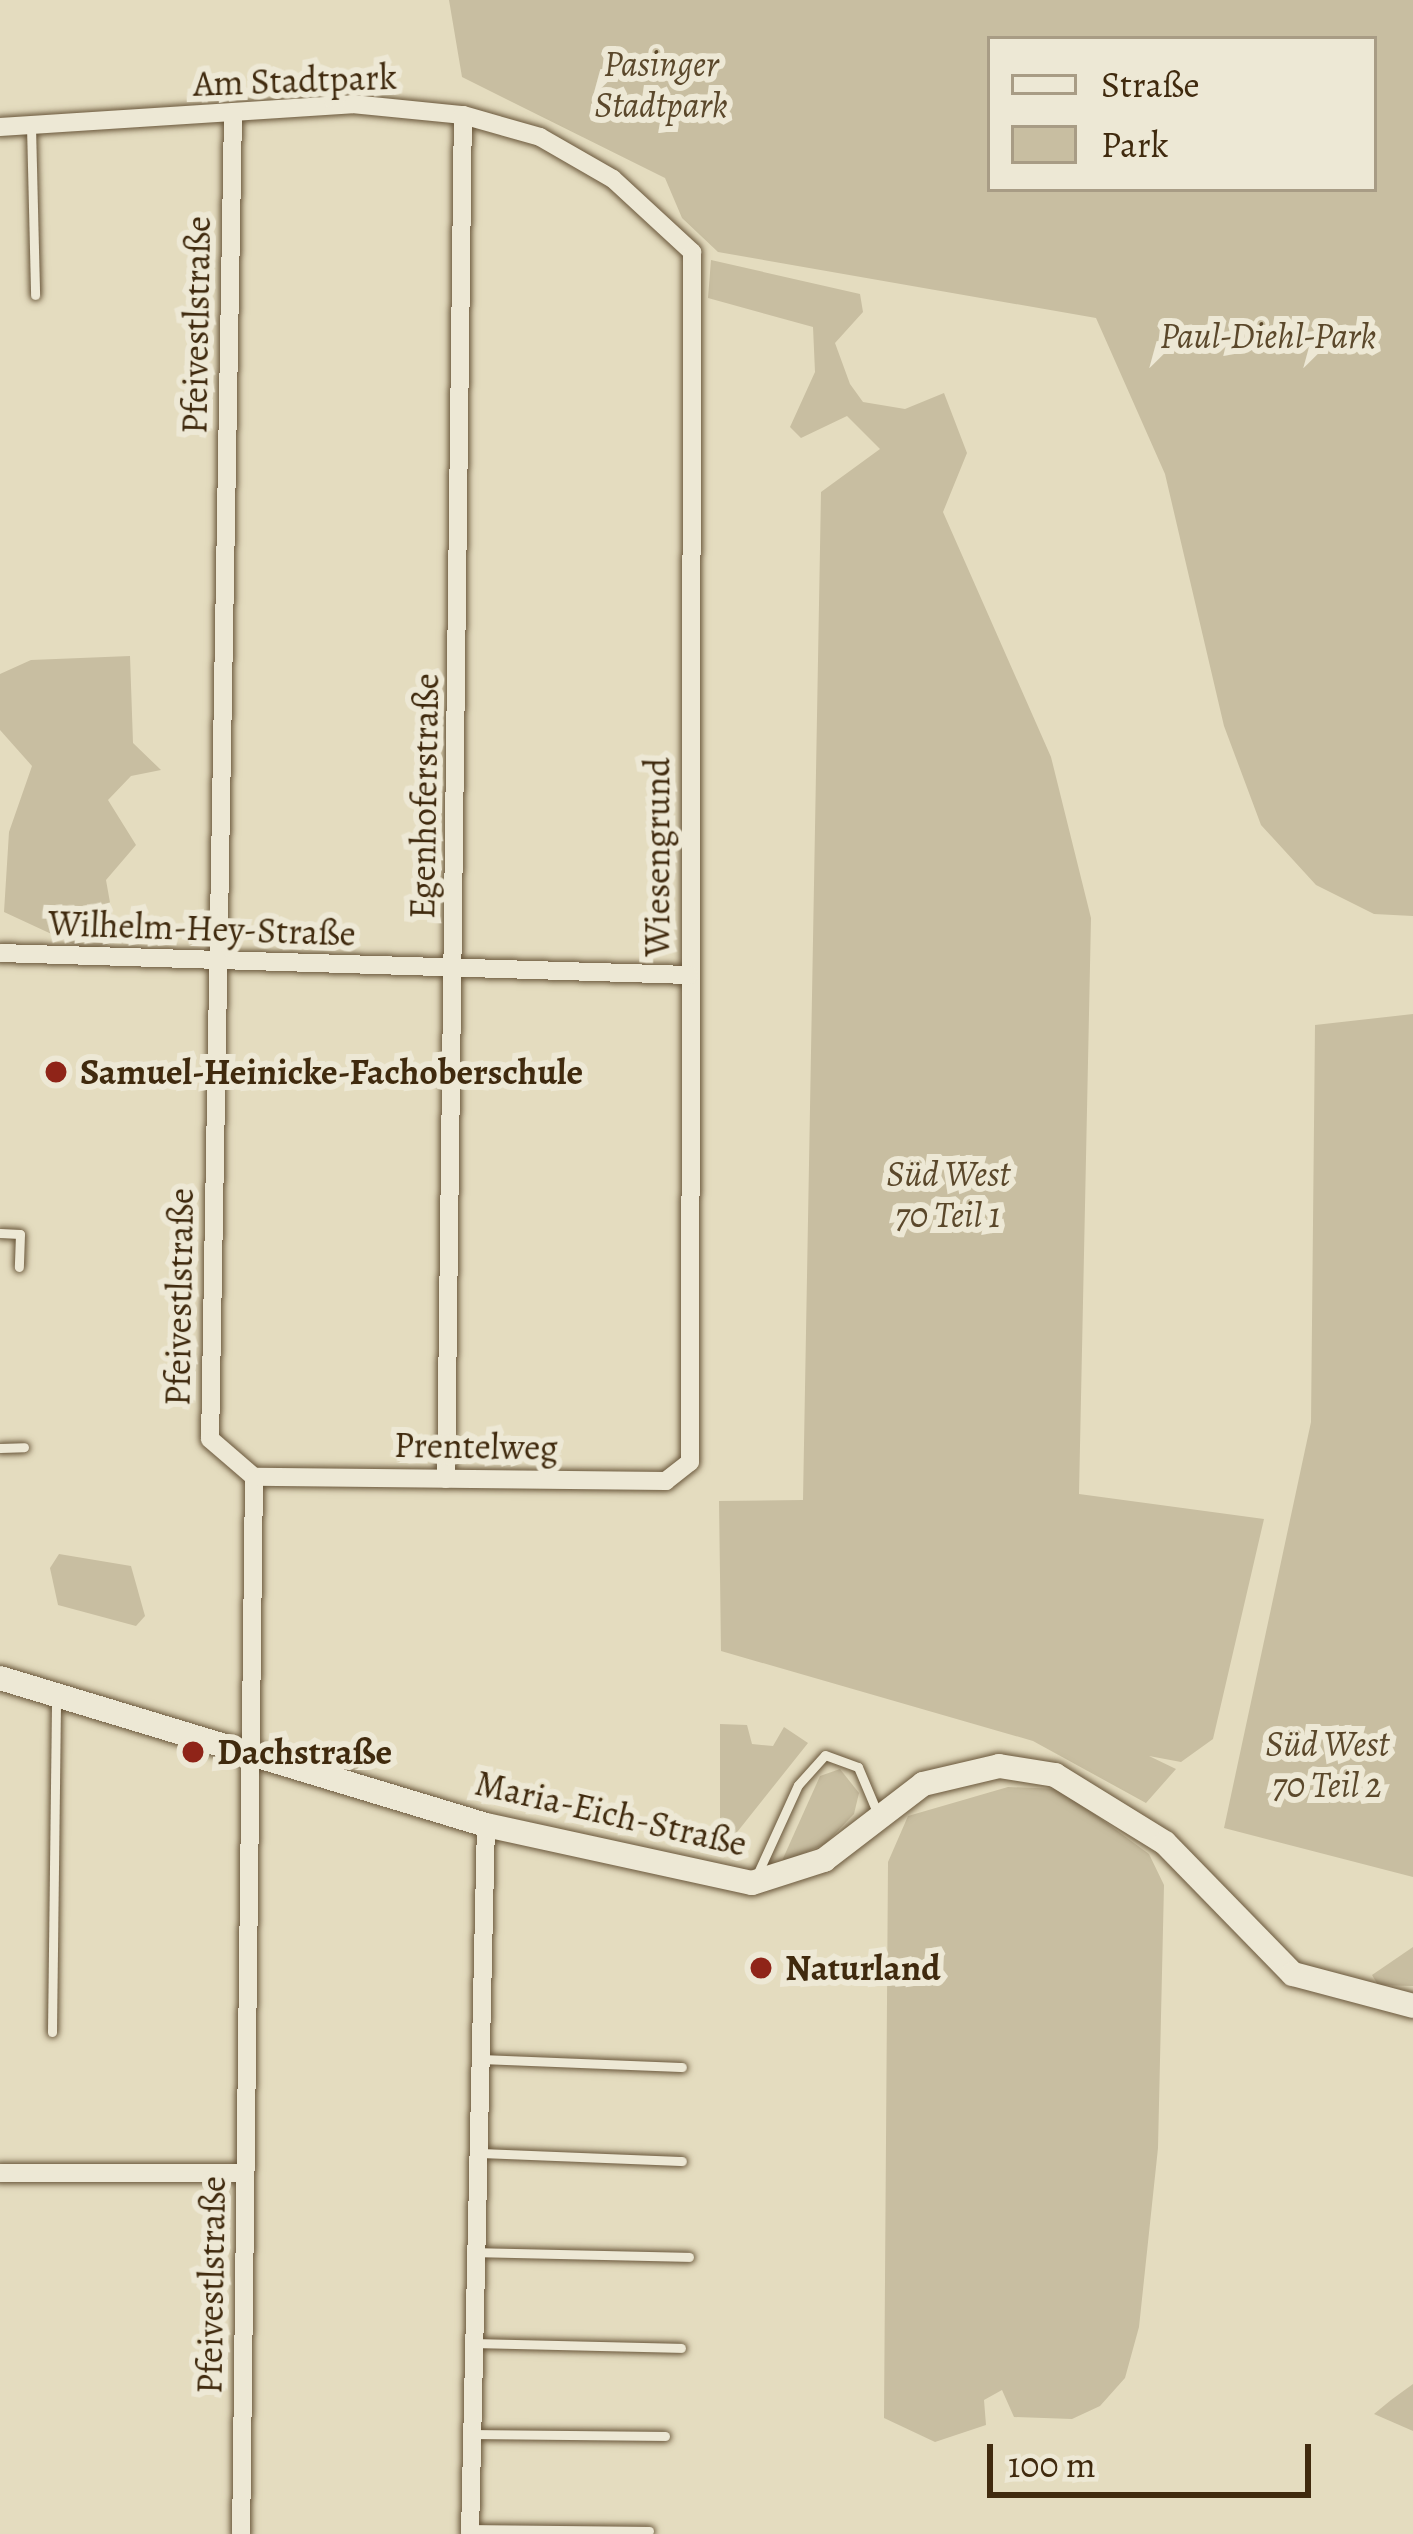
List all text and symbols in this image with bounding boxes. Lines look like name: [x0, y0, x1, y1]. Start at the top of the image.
legend: [987, 36, 1377, 192]
park label: Pasinger Stadtpark: [594, 41, 728, 126]
street label: Am Stadtpark: [192, 55, 398, 105]
text: Straße: [1101, 60, 1200, 109]
text: Park: [1101, 120, 1169, 169]
street label: Pfeivestlstraße: [173, 216, 219, 434]
park label: Paul-Diehl-Park: [1160, 314, 1376, 358]
street label: Egenhoferstraße: [400, 673, 448, 919]
street label: Wiesengrund: [635, 757, 679, 957]
street label: Wilhelm-Hey-Straße: [48, 901, 356, 955]
place label: Samuel-Heinicke-Fachoberschule: [80, 1050, 583, 1094]
marker: Samuel-Heinicke-Fachoberschule: [43, 1059, 69, 1085]
park label: Süd West 70 Teil 1: [886, 1151, 1010, 1236]
street label: Pfeivestlstraße: [156, 1188, 202, 1406]
street label: Prentelweg: [394, 1423, 558, 1469]
park label: Süd West 70 Teil 2: [1265, 1721, 1389, 1806]
place label: Dachstraße: [217, 1730, 392, 1774]
marker: Dachstraße: [180, 1739, 206, 1765]
street label: Maria-Eich-Straße: [471, 1761, 751, 1865]
place label: Naturland: [785, 1946, 941, 1990]
marker: Naturland: [748, 1955, 774, 1981]
street label: Pfeivestlstraße: [188, 2176, 234, 2394]
scale bar: [993, 2420, 1317, 2494]
text: 100 m: [1008, 2440, 1096, 2489]

